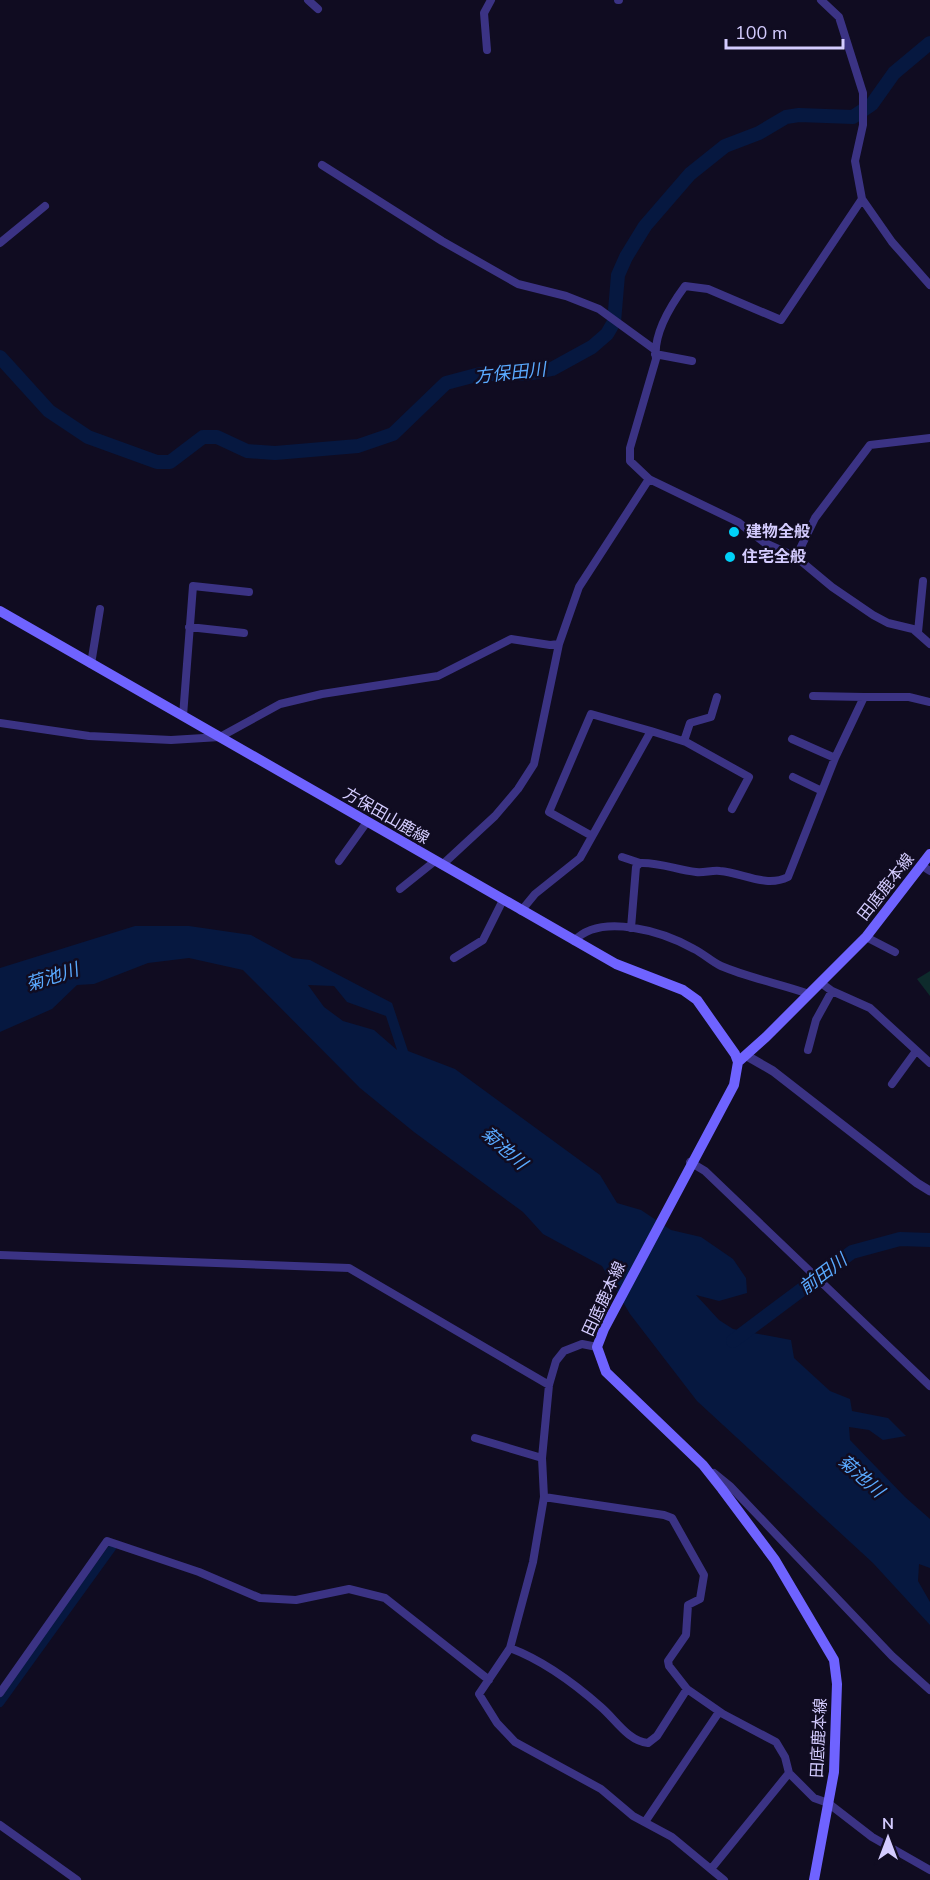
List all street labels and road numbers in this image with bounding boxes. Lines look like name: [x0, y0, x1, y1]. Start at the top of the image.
street label: 方保田山鹿線: [339, 782, 433, 850]
street label: 田底鹿本線: [853, 849, 919, 925]
street label: 田底鹿本線: [577, 1258, 631, 1340]
street label: 田底鹿本線: [806, 1697, 832, 1779]

